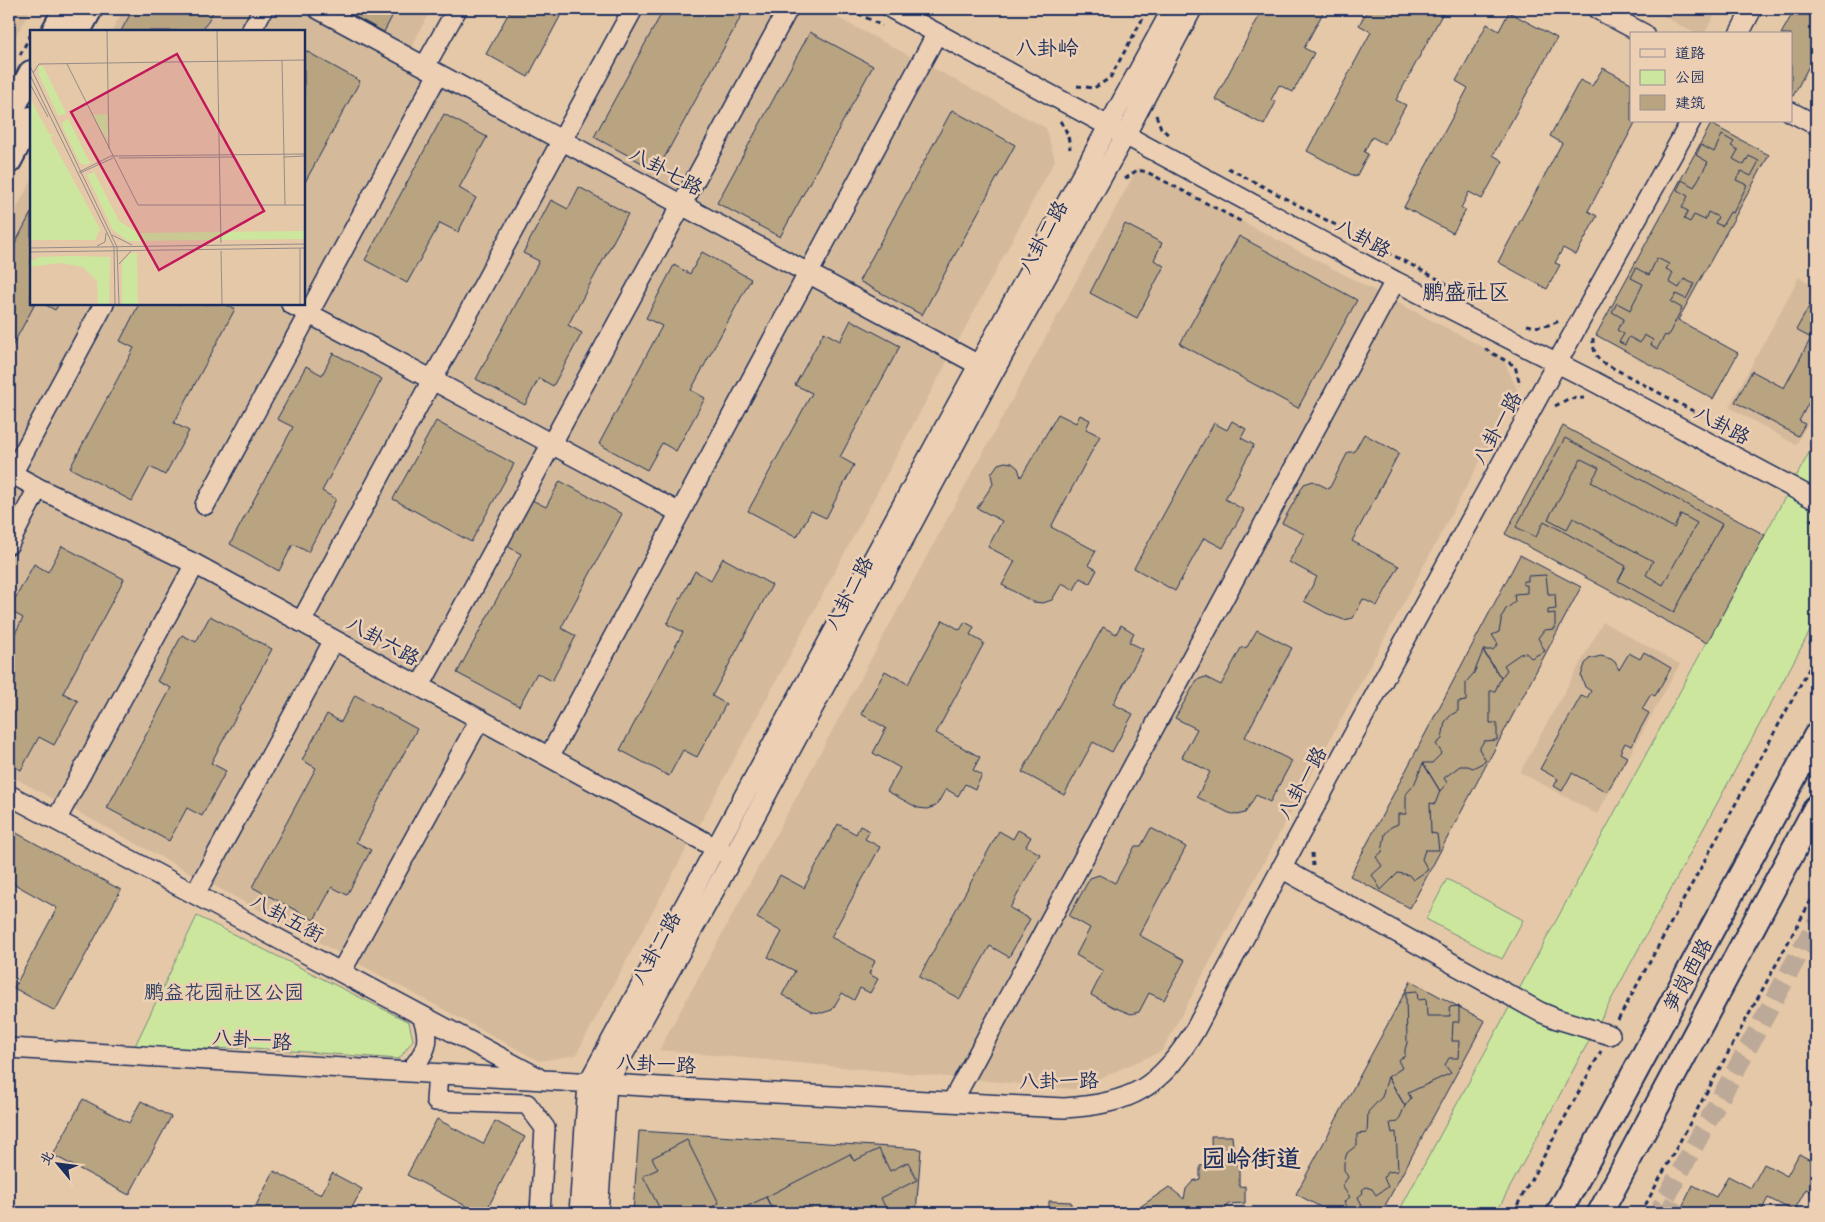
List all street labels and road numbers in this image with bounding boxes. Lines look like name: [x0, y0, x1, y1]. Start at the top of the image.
street label: 八卦七路: [625, 141, 708, 201]
street label: 八卦二路: [1013, 195, 1074, 278]
street label: 八卦路: [1331, 213, 1396, 264]
street label: 八卦一路: [1467, 386, 1528, 469]
street label: 八卦路: [1690, 400, 1755, 451]
street label: 八卦二路: [819, 551, 879, 634]
street label: 八卦六路: [342, 611, 425, 672]
street label: 八卦一路: [1272, 741, 1333, 824]
street label: 八卦五街: [246, 888, 328, 948]
street label: 八卦二路: [626, 906, 687, 989]
street label: 笋岗西路: [1658, 933, 1718, 1016]
street label: 八卦一路: [211, 1025, 294, 1055]
street label: 八卦一路: [615, 1049, 698, 1079]
street label: 八卦一路: [1019, 1068, 1100, 1094]

